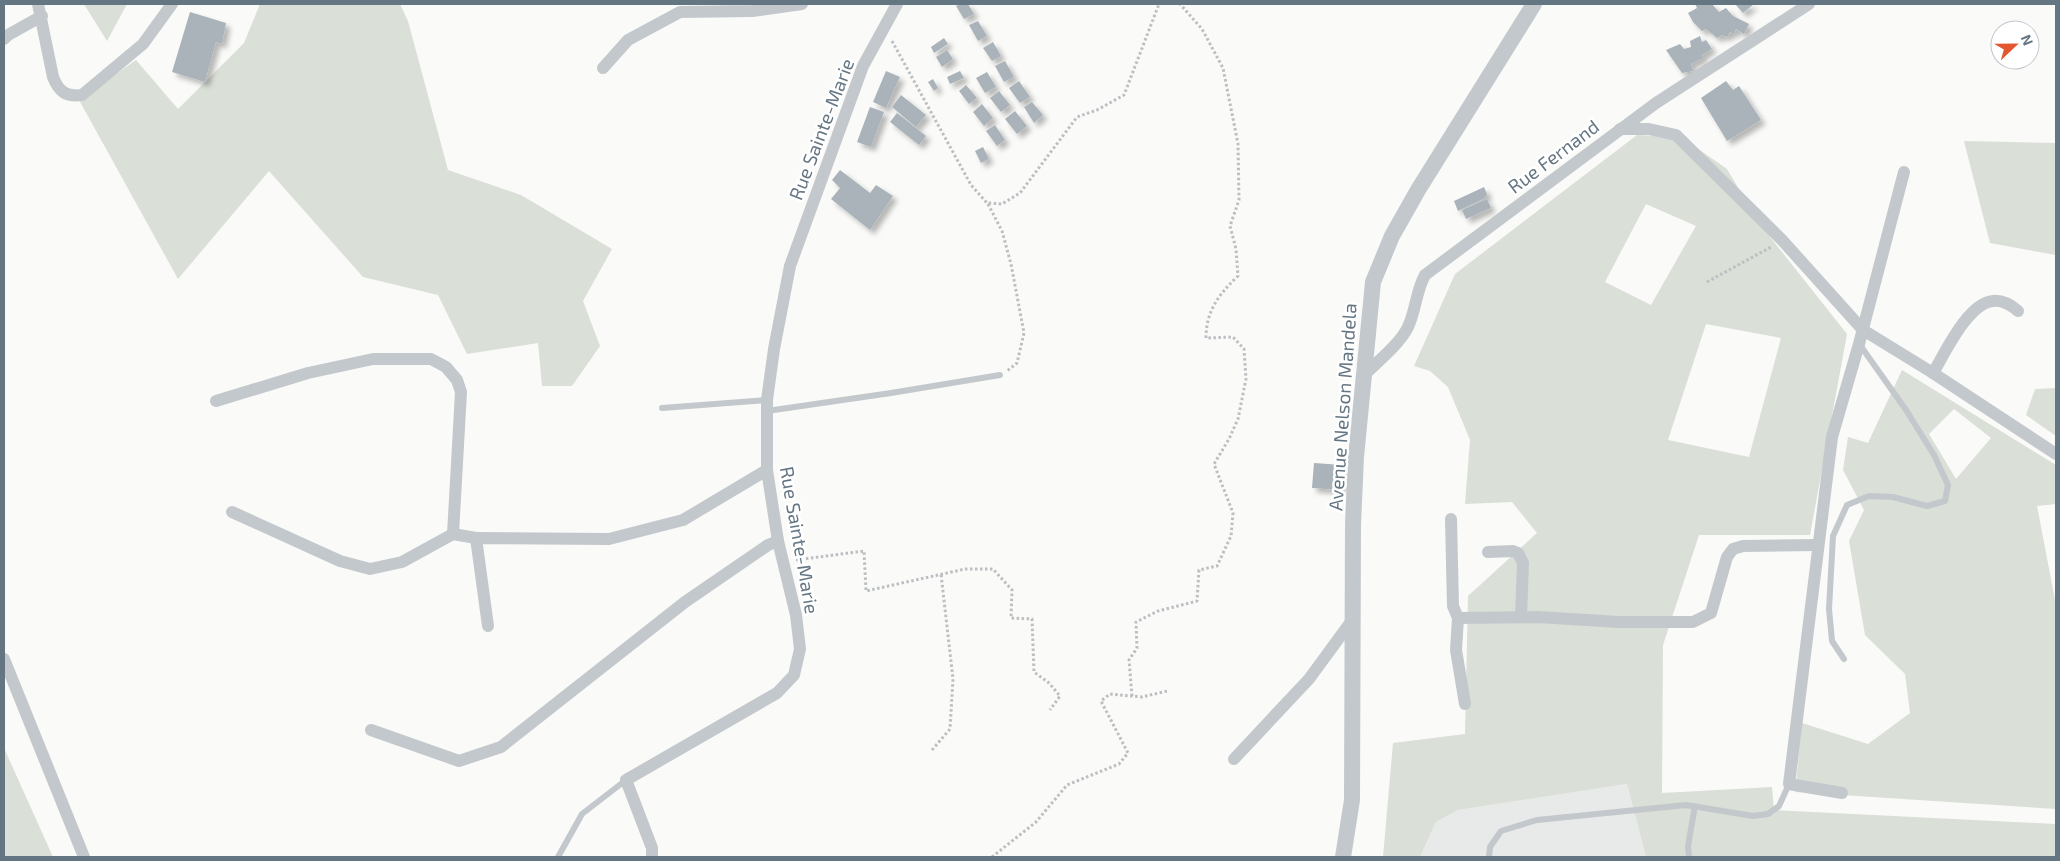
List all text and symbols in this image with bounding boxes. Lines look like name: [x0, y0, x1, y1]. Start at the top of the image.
north arrow: [1990, 20, 2040, 70]
text: N: [2018, 32, 2037, 48]
street label: Rue Sainte-Marie: [783, 55, 859, 203]
street label: Rue Fernand: [1503, 114, 1603, 198]
street label: Avenue Nelson Mandela: [1323, 302, 1361, 512]
street label: Rue Sainte-Marie: [776, 464, 824, 616]

